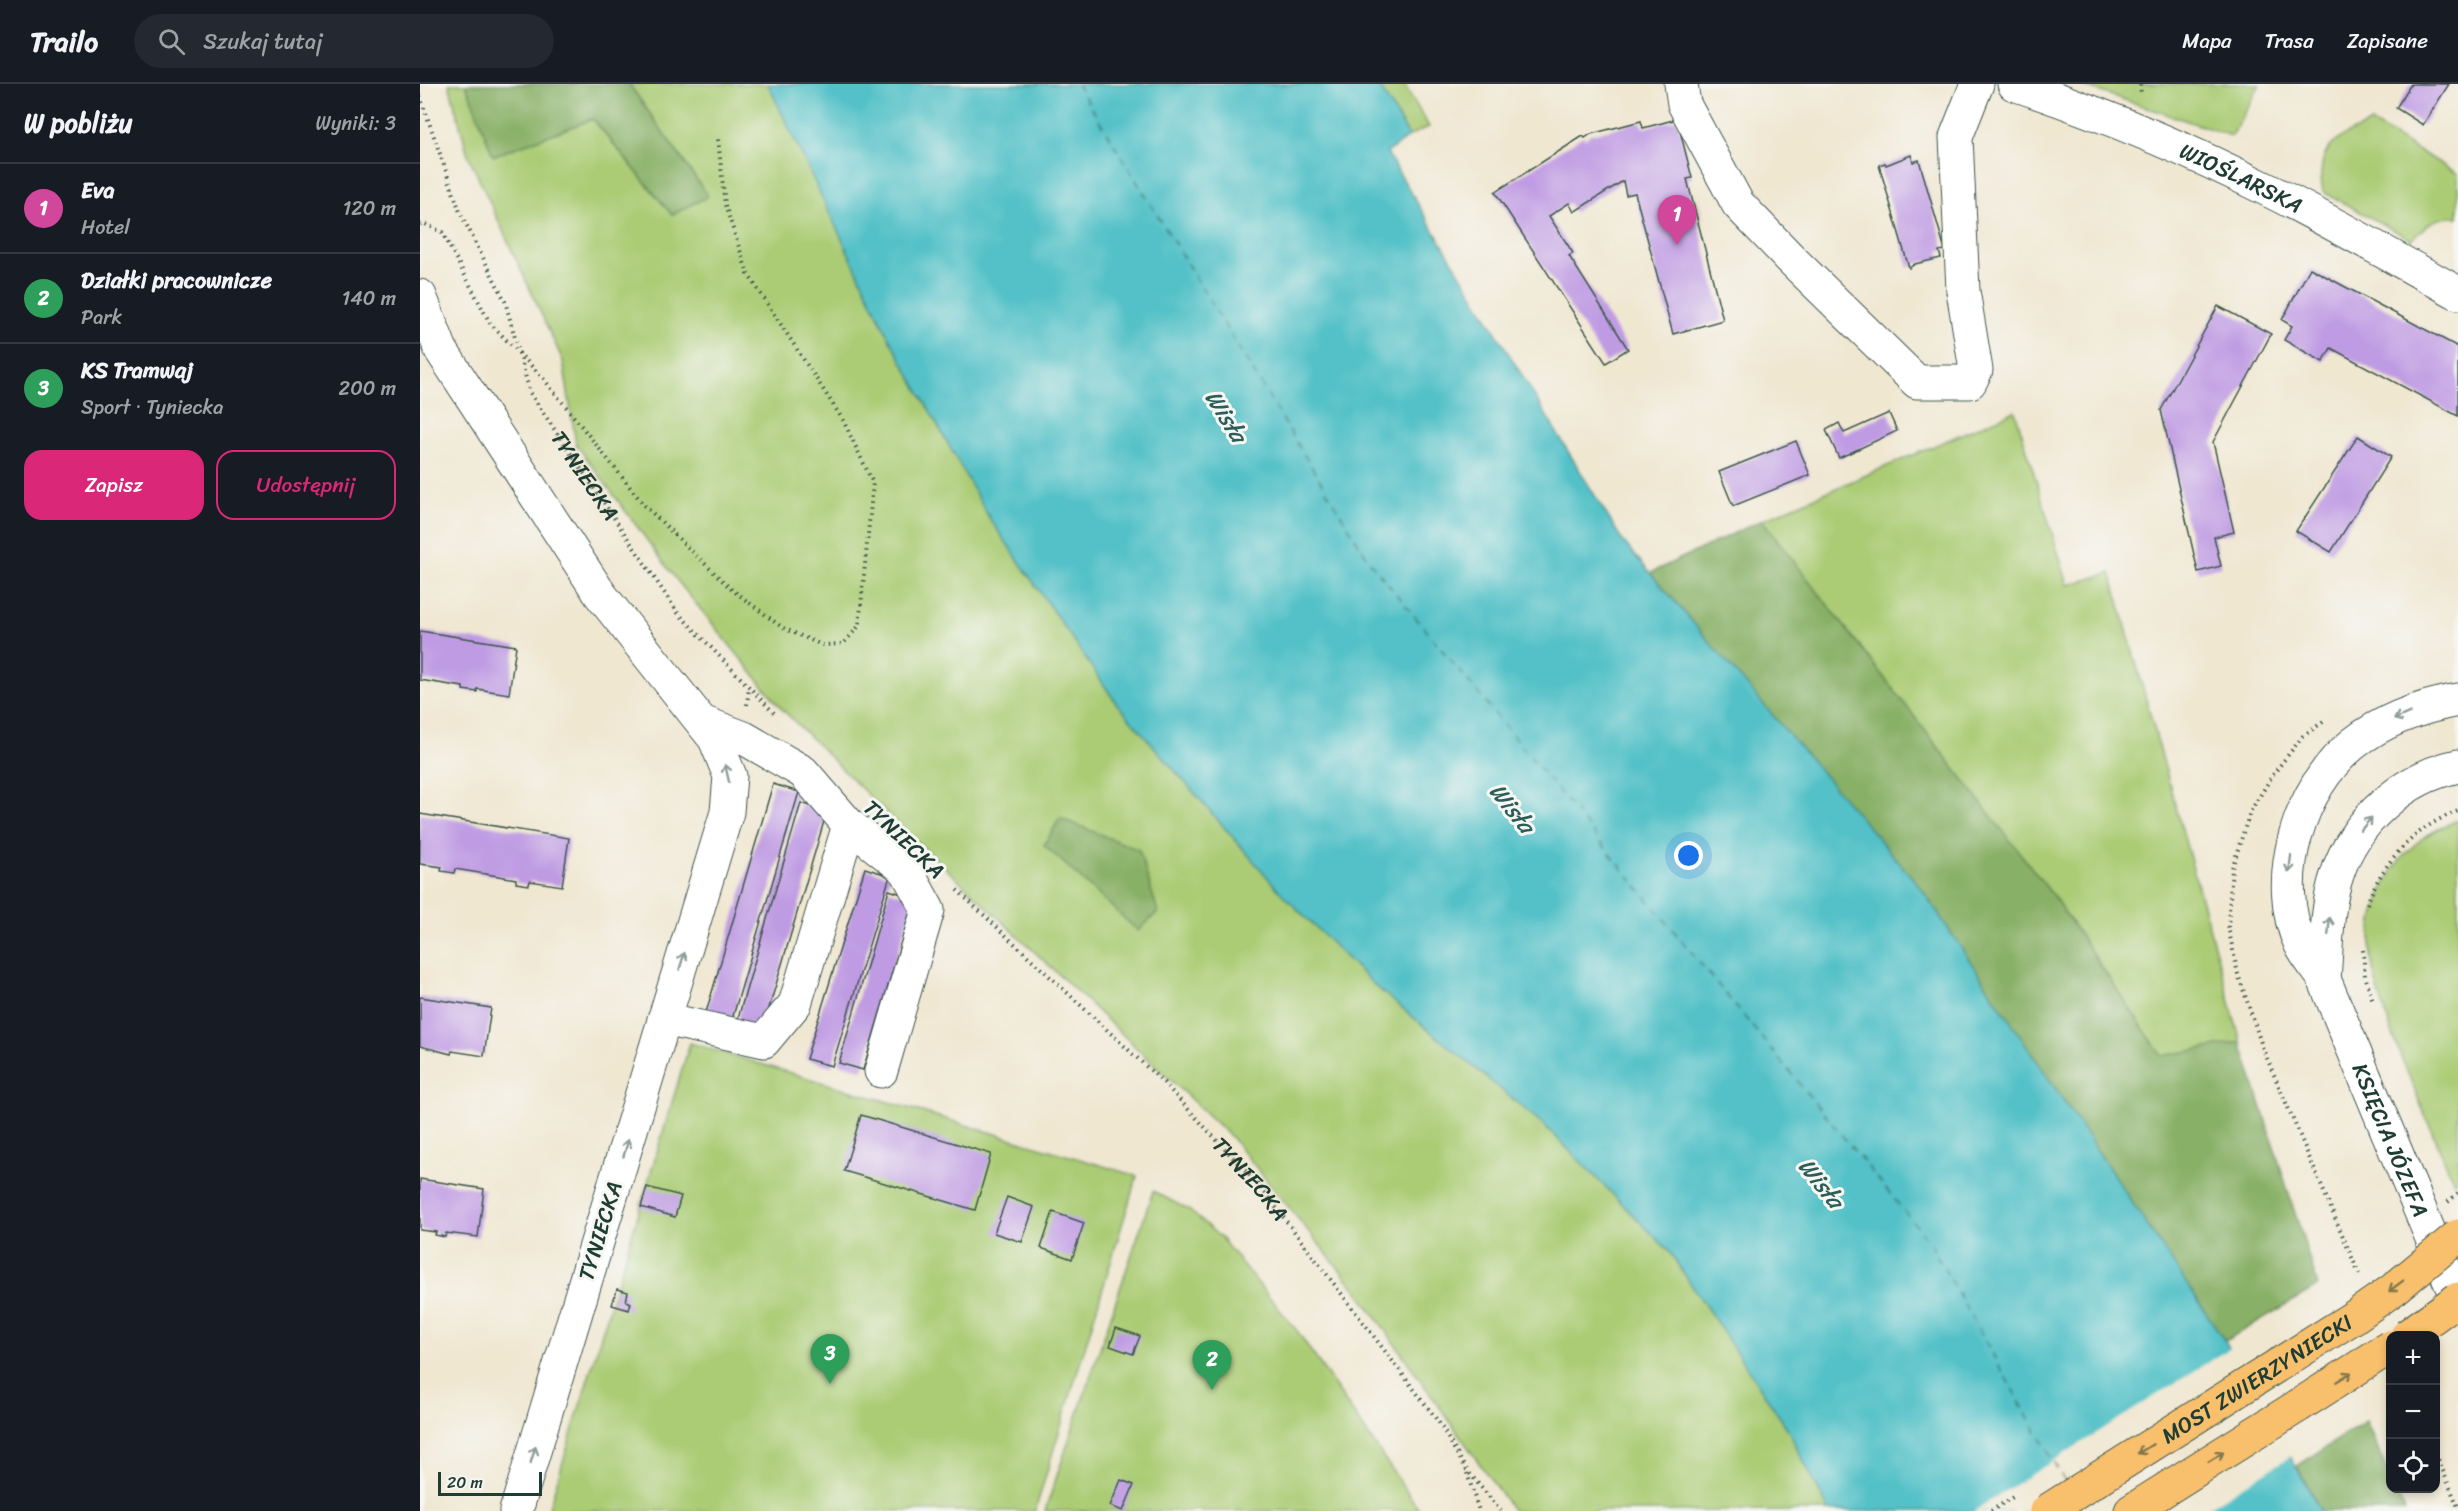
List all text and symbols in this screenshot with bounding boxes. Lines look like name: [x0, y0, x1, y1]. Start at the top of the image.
search box: [134, 14, 554, 68]
text: Trailo: [30, 17, 98, 66]
text: Szukaj tutaj: [203, 22, 323, 61]
text: Mapa: [2182, 22, 2232, 60]
text: Trasa: [2265, 22, 2314, 60]
text: Zapisane: [2347, 22, 2428, 60]
icon: search: [155, 25, 188, 58]
text: W pobliżu: [24, 100, 133, 146]
text: Wyniki: 3: [316, 106, 396, 141]
street label: WIOŚLARSKA: [2173, 131, 2310, 224]
text: Eva: [81, 171, 114, 210]
text: 1: [39, 191, 48, 226]
text: 120 m: [343, 191, 396, 226]
pin: 1: [1658, 196, 1696, 245]
text: Hotel: [81, 210, 130, 245]
text: Działki pracownicze: [81, 261, 272, 300]
text: 2: [38, 281, 49, 316]
text: 140 m: [342, 281, 396, 316]
text: Park: [81, 300, 122, 335]
text: KS Tramwaj: [81, 351, 193, 390]
text: 3: [38, 371, 49, 406]
text: 200 m: [339, 371, 396, 406]
water label: Wisła: [1193, 381, 1260, 453]
text: Sport · Tyniecka: [81, 390, 223, 425]
street label: TYNIECKA: [541, 422, 630, 529]
button: Zapisz: [24, 450, 204, 520]
button: Udostępnij: [216, 450, 396, 520]
one-way arrow: [2393, 712, 2411, 723]
one-way arrow: [721, 764, 733, 783]
water label: Wisła: [1478, 773, 1548, 845]
street label: TYNIECKA: [854, 789, 954, 889]
one-way arrow: [2360, 816, 2373, 832]
your location: [1674, 841, 1703, 870]
one-way arrow: [2285, 854, 2296, 873]
one-way arrow: [2323, 917, 2334, 937]
one-way arrow: [677, 952, 688, 971]
street label: KSIĘCIA JÓZEFA: [2341, 1057, 2440, 1223]
street label: TYNIECKA: [1203, 1127, 1299, 1229]
one-way arrow: [621, 1139, 632, 1158]
water label: Wisła: [1787, 1148, 1857, 1220]
street label: TYNIECKA: [566, 1176, 634, 1286]
one-way arrow: [2389, 1280, 2405, 1293]
street label: MOST ZWIERZYNIECKI: [2153, 1303, 2361, 1454]
map controls: [2386, 1331, 2440, 1493]
button: +: [2386, 1331, 2440, 1385]
pin: 3: [810, 1334, 850, 1384]
pin: 2: [1192, 1340, 1232, 1390]
one-way arrow: [2335, 1370, 2352, 1382]
button: −: [2386, 1385, 2440, 1439]
button: locate: [2386, 1439, 2440, 1493]
one-way arrow: [2137, 1444, 2154, 1456]
one-way arrow: [528, 1446, 539, 1465]
one-way arrow: [2207, 1451, 2224, 1463]
text: 20 m: [447, 1468, 483, 1497]
scale bar: [438, 1469, 542, 1496]

